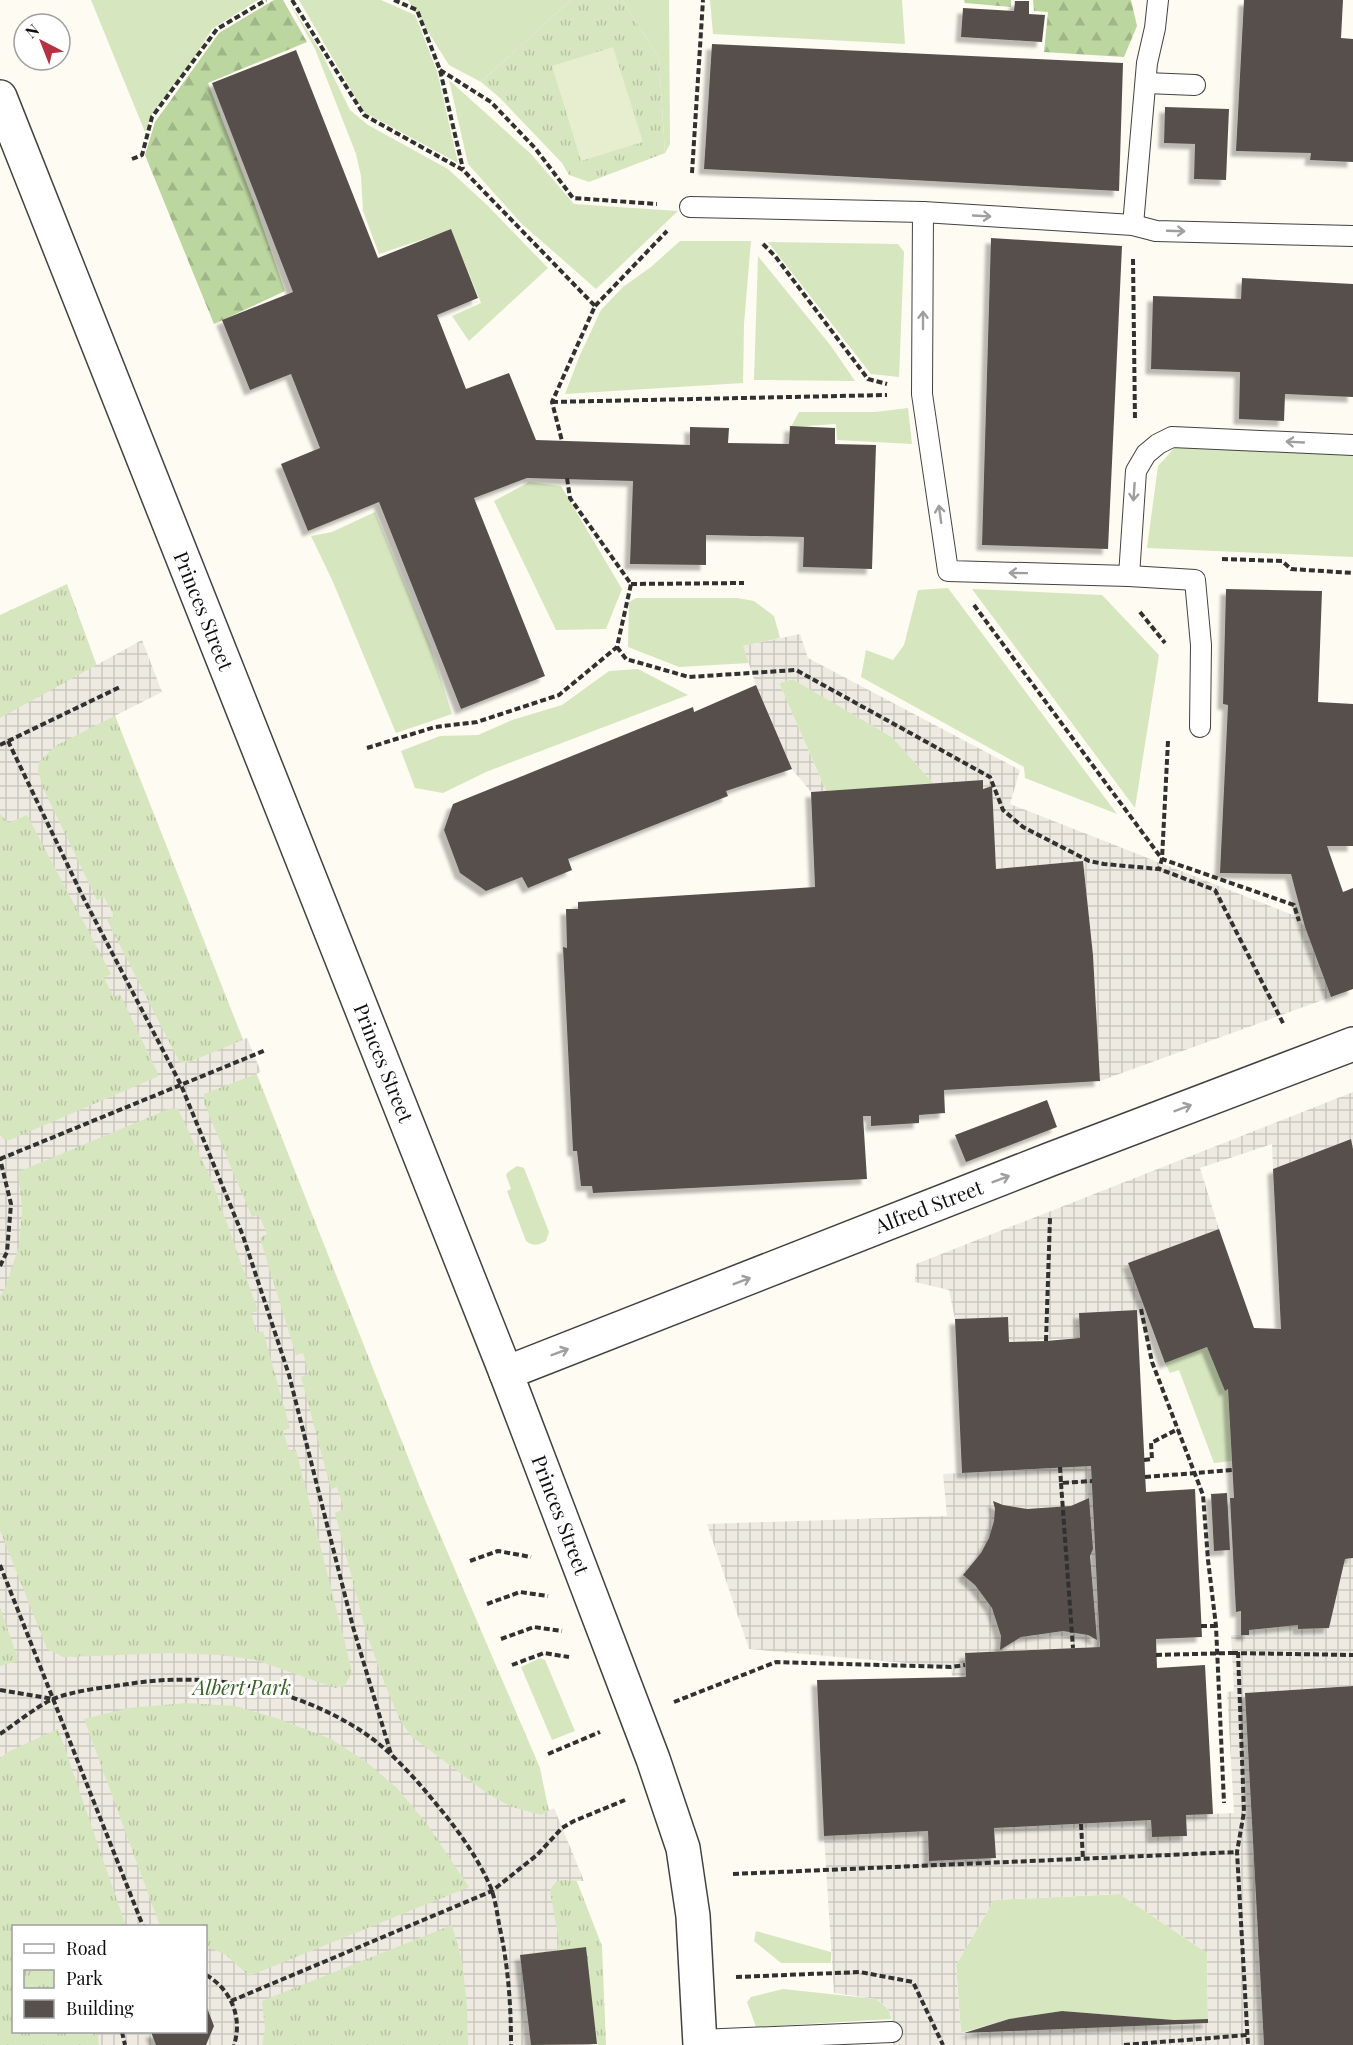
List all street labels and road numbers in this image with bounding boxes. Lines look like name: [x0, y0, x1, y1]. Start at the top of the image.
street label: Princes Street: [168, 547, 241, 675]
street label: Princes Street: [348, 999, 421, 1127]
street label: Alfred Street: [870, 1172, 987, 1239]
street label: Princes Street: [526, 1451, 597, 1579]

